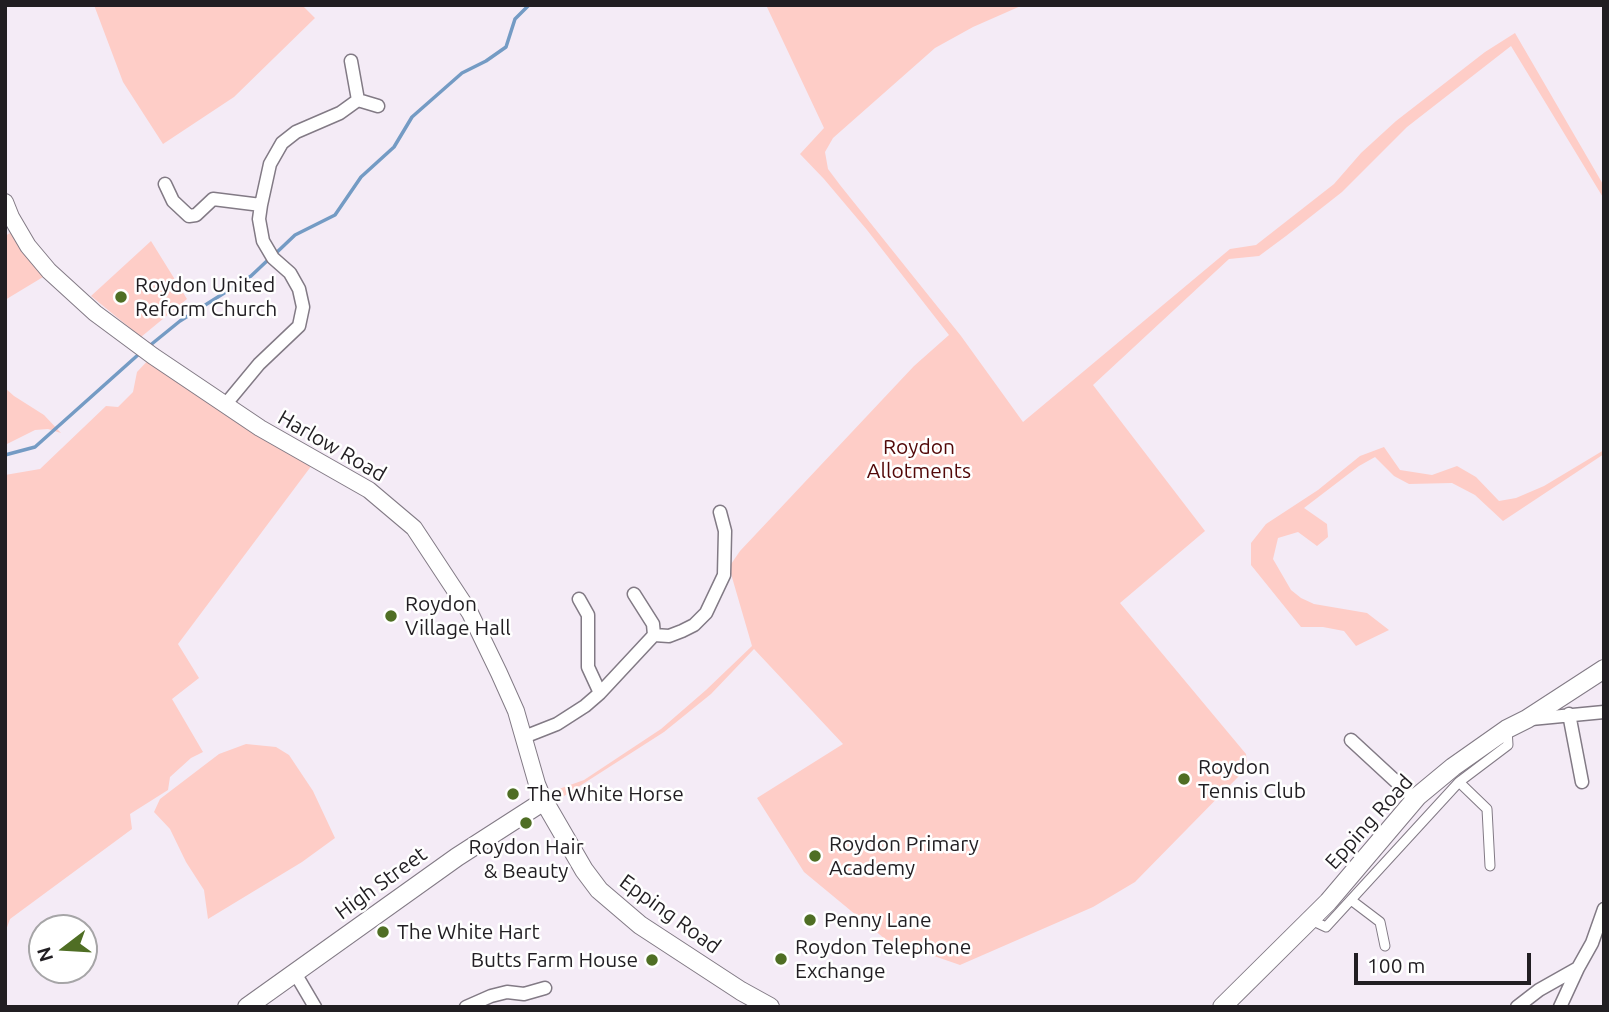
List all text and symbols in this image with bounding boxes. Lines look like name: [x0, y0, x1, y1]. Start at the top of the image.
place label: Roydon United Reform Church: [135, 272, 277, 322]
marker: Roydon United Reform Church: [113, 289, 129, 305]
street label: Harlow Road: [273, 405, 391, 487]
park label: Roydon Allotments: [867, 434, 971, 484]
place label: Roydon Village Hall: [405, 591, 511, 641]
marker: Roydon Village Hall: [383, 608, 399, 624]
place label: Roydon Tennis Club: [1198, 754, 1306, 804]
street label: Epping Road: [1320, 769, 1418, 875]
marker: Roydon Tennis Club: [1176, 771, 1192, 787]
place label: The White Horse: [527, 781, 684, 807]
marker: The White Horse: [505, 786, 521, 802]
marker: Roydon Hair & Beauty: [518, 815, 534, 831]
place label: Roydon Primary Academy: [829, 831, 979, 881]
place label: Roydon Hair & Beauty: [468, 834, 584, 884]
street label: High Street: [330, 841, 432, 925]
marker: Roydon Primary Academy: [807, 848, 823, 864]
street label: Epping Road: [615, 869, 725, 959]
place label: Penny Lane: [824, 907, 932, 933]
marker: Penny Lane: [802, 912, 818, 928]
north arrow: [28, 914, 98, 984]
place label: The White Hart: [397, 919, 540, 945]
marker: The White Hart: [375, 924, 391, 940]
place label: Roydon Telephone Exchange: [795, 934, 971, 984]
scale bar: [1357, 939, 1534, 983]
text: N: [32, 945, 57, 965]
place label: Butts Farm House: [471, 947, 638, 973]
marker: Roydon Telephone Exchange: [773, 951, 789, 967]
marker: Butts Farm House: [644, 952, 660, 968]
text: 100 m: [1367, 953, 1425, 977]

